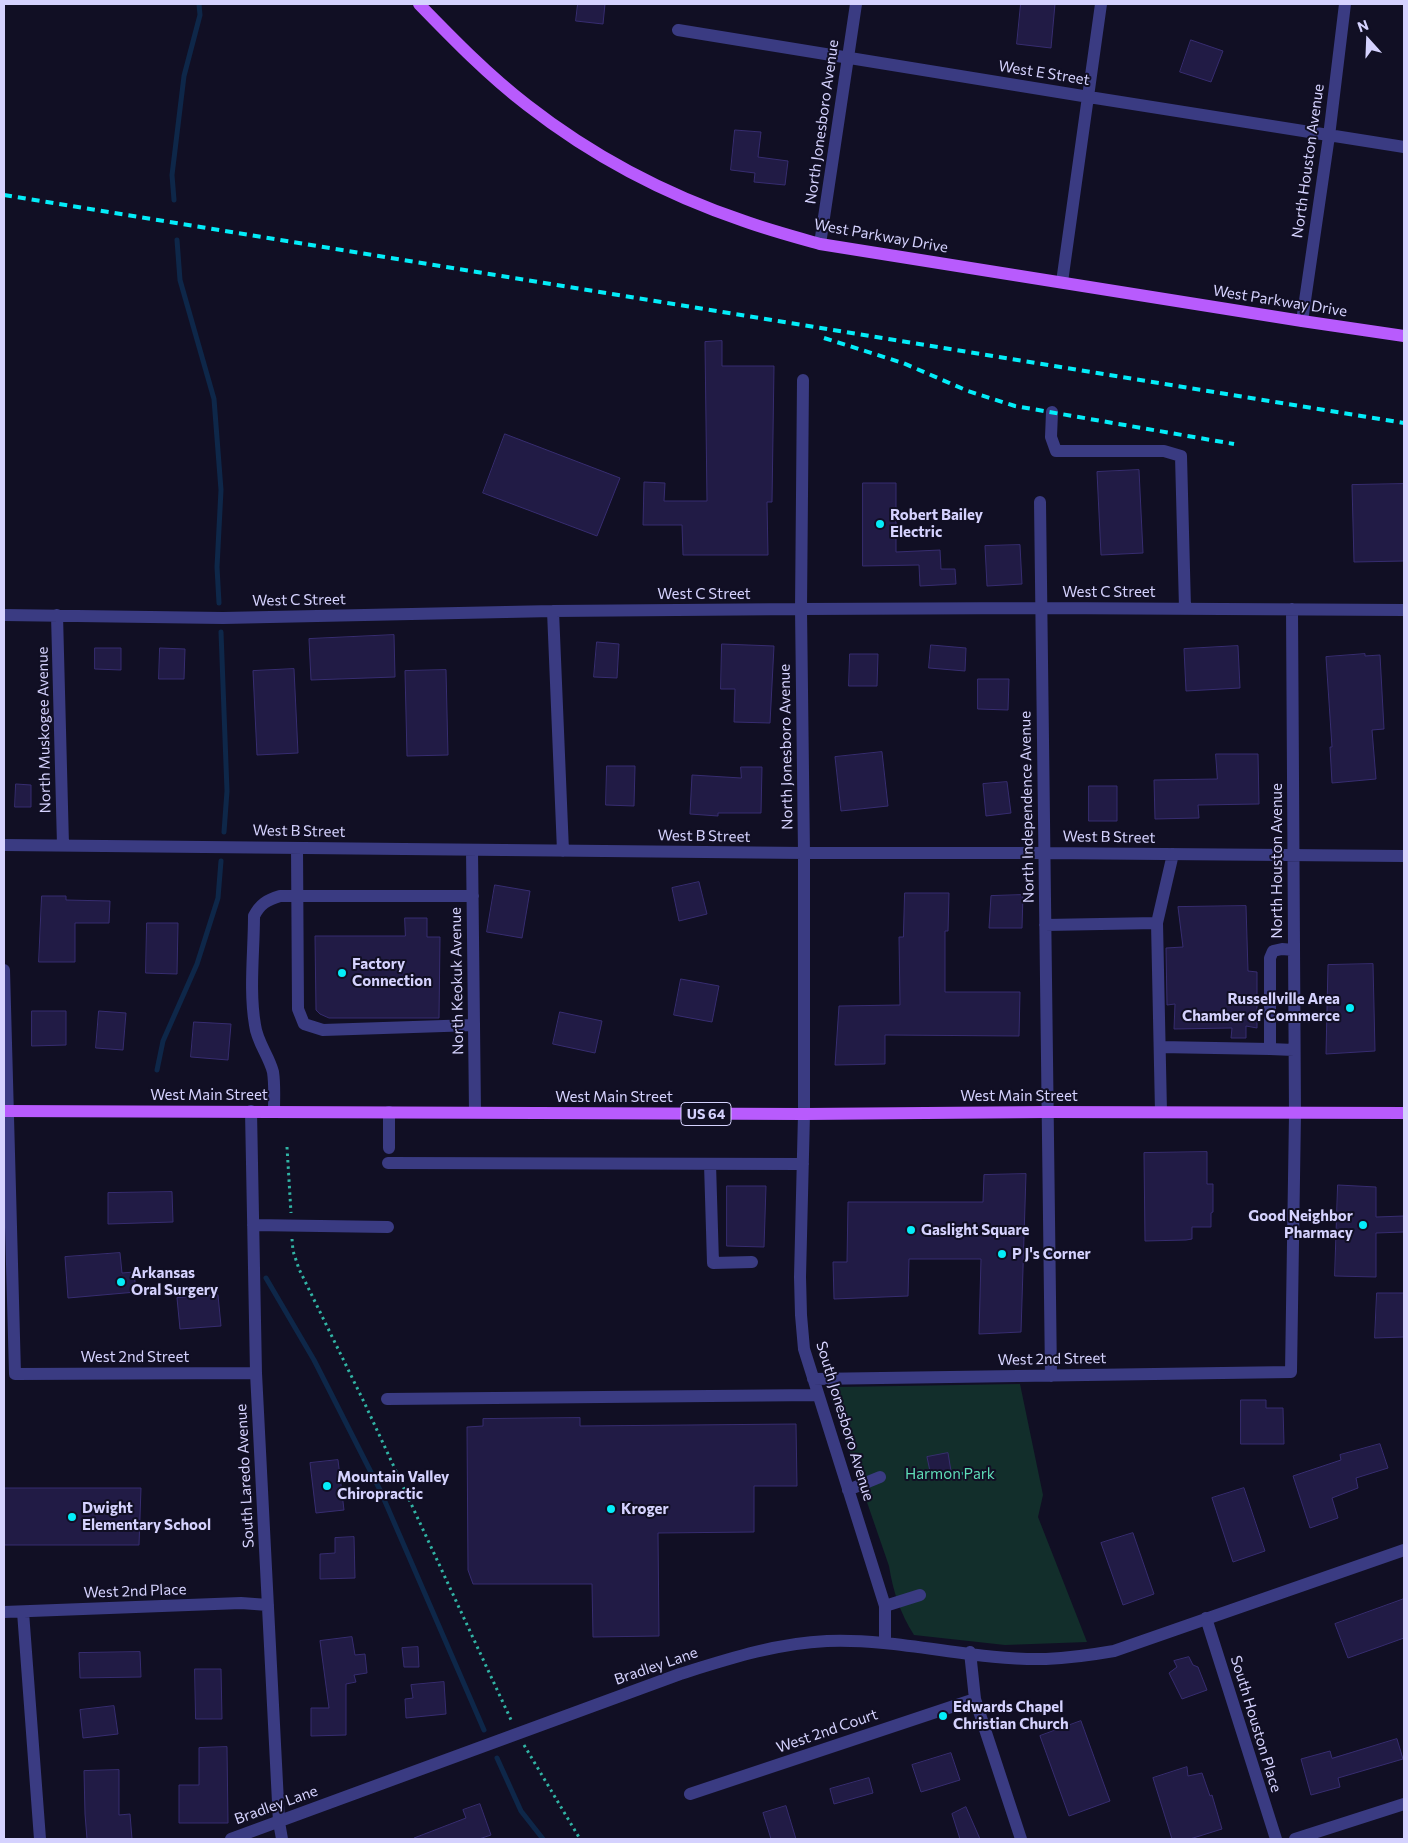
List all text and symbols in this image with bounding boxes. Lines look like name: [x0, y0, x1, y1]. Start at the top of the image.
north arrow: [1343, 15, 1393, 65]
text: N: [1355, 16, 1371, 35]
street label: North Jonesboro Avenue: [802, 39, 842, 205]
street label: West E Street: [997, 57, 1091, 89]
street label: North Houston Avenue: [1288, 83, 1328, 239]
street label: West Parkway Drive: [813, 215, 949, 257]
street label: West Parkway Drive: [1212, 281, 1348, 321]
place label: Robert Bailey Electric: [890, 506, 983, 541]
marker: Robert Bailey Electric: [874, 518, 886, 530]
street label: West C Street: [1062, 583, 1156, 601]
street label: West C Street: [657, 585, 751, 603]
street label: West C Street: [252, 590, 346, 610]
street label: North Muskogee Avenue: [34, 646, 54, 814]
street label: North Jonesboro Avenue: [776, 664, 796, 830]
street label: North Independence Avenue: [1016, 711, 1038, 903]
street label: North Houston Avenue: [1268, 783, 1286, 939]
street label: West B Street: [252, 821, 346, 841]
street label: West B Street: [657, 826, 751, 846]
street label: West B Street: [1062, 827, 1156, 847]
street label: North Keokuk Avenue: [447, 907, 467, 1055]
place label: Factory Connection: [352, 955, 432, 990]
marker: Factory Connection: [336, 967, 348, 979]
place label: Russellville Area Chamber of Commerce: [1182, 990, 1340, 1025]
marker: Russellville Area Chamber of Commerce: [1344, 1002, 1356, 1014]
street label: West Main Street: [150, 1086, 268, 1104]
street label: West Main Street: [960, 1087, 1078, 1105]
street label: West Main Street: [555, 1088, 673, 1106]
road number: US 64: [681, 1102, 731, 1126]
place label: Good Neighbor Pharmacy: [1248, 1207, 1353, 1242]
marker: Good Neighbor Pharmacy: [1357, 1219, 1369, 1231]
place label: Gaslight Square: [921, 1221, 1029, 1239]
marker: Gaslight Square: [905, 1224, 917, 1236]
place label: P J's Corner: [1012, 1245, 1091, 1263]
marker: P J's Corner: [996, 1248, 1008, 1260]
place label: Arkansas Oral Surgery: [131, 1264, 218, 1299]
marker: Arkansas Oral Surgery: [115, 1276, 127, 1288]
street label: South Jonesboro Avenue: [812, 1339, 878, 1503]
street label: West 2nd Street: [81, 1348, 189, 1366]
street label: West 2nd Street: [997, 1349, 1107, 1369]
street label: South Laredo Avenue: [232, 1403, 258, 1549]
park label: Harmon Park: [905, 1465, 995, 1483]
place label: Mountain Valley Chiropractic: [337, 1468, 449, 1503]
marker: Mountain Valley Chiropractic: [321, 1480, 333, 1492]
place label: Dwight Elementary School: [82, 1499, 211, 1534]
place label: Kroger: [621, 1500, 669, 1518]
marker: Kroger: [605, 1503, 617, 1515]
marker: Dwight Elementary School: [66, 1511, 78, 1523]
street label: West 2nd Place: [83, 1580, 187, 1602]
street label: Bradley Lane: [612, 1643, 700, 1689]
street label: South Houston Place: [1227, 1653, 1285, 1795]
place label: Edwards Chapel Christian Church: [953, 1698, 1069, 1733]
street label: West 2nd Court: [774, 1705, 880, 1757]
marker: Edwards Chapel Christian Church: [937, 1710, 949, 1722]
street label: Bradley Lane: [232, 1782, 320, 1828]

